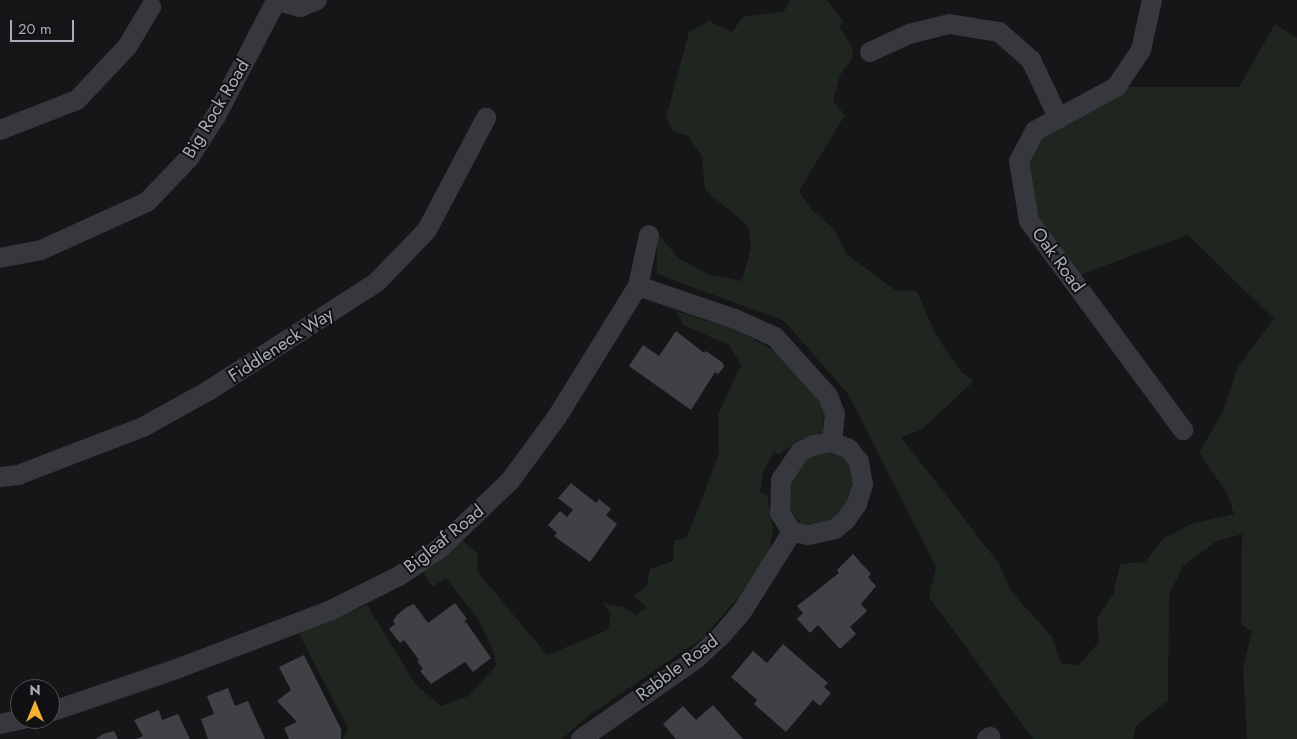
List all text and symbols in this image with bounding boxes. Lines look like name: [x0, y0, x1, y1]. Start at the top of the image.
scale bar: [12, 10, 76, 42]
text: 20 m: [18, 18, 52, 40]
street label: Big Rock Road: [178, 56, 254, 162]
street label: Oak Road: [1027, 223, 1089, 297]
street label: Fiddleneck Way: [224, 303, 338, 387]
street label: Bigleaf Road: [400, 500, 488, 578]
street label: Rabble Road: [632, 630, 722, 706]
north arrow: [10, 679, 60, 729]
text: N: [29, 680, 41, 700]

